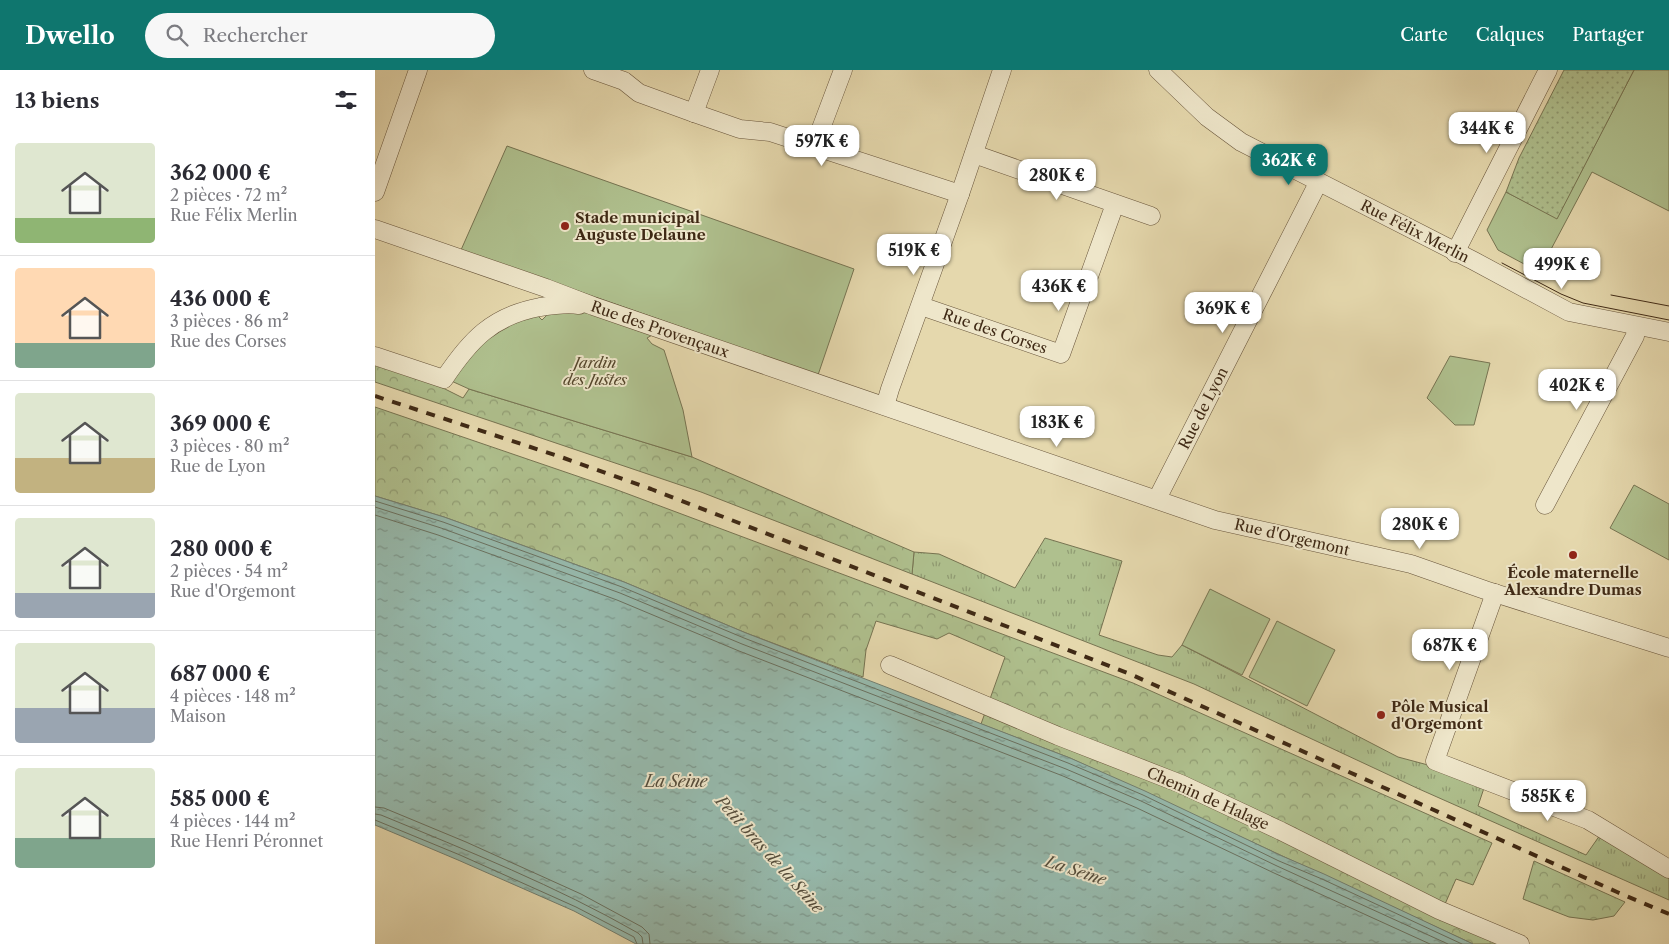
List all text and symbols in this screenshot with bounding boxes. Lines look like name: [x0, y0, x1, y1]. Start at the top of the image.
search box: [145, 13, 495, 58]
text: Dwello: [25, 21, 115, 50]
icon: search: [163, 21, 191, 49]
text: Rechercher: [203, 24, 308, 47]
text: Carte: [1400, 24, 1448, 46]
text: Calques: [1476, 24, 1544, 46]
text: Partager: [1572, 24, 1644, 46]
icon: filters: [332, 86, 360, 114]
text: 13 biens: [15, 88, 99, 113]
pin: 344K €: [1446, 112, 1528, 154]
text: 344K €: [1460, 118, 1514, 138]
pin: 597K €: [781, 124, 863, 167]
text: 597K €: [795, 131, 849, 151]
pin: 362K €: [1248, 144, 1330, 186]
text: 362K €: [1262, 150, 1316, 170]
pin: 280K €: [1016, 158, 1098, 201]
text: 362 000 €: [170, 160, 271, 185]
icon: home: [55, 163, 115, 223]
text: 280K €: [1029, 165, 1085, 185]
text: 2 pièces · 72 m²: [170, 185, 287, 205]
street label: Rue Félix Merlin: [1357, 195, 1473, 267]
text: Rue Félix Merlin: [170, 205, 298, 225]
place label: Stade municipal Auguste Delaune: [574, 208, 706, 244]
marker: Stade municipal Auguste Delaune: [559, 220, 571, 232]
pin: 519K €: [873, 234, 955, 276]
text: 519K €: [888, 240, 940, 260]
pin: 499K €: [1521, 248, 1603, 290]
text: 499K €: [1534, 254, 1590, 274]
pin: 436K €: [1018, 270, 1100, 312]
text: 436K €: [1032, 276, 1086, 296]
text: 436 000 €: [170, 286, 271, 311]
icon: home: [55, 288, 115, 348]
pin: 369K €: [1182, 292, 1264, 334]
street label: Rue des Provençaux: [588, 296, 732, 362]
text: 369K €: [1196, 298, 1250, 318]
street label: Rue des Corses: [940, 304, 1050, 358]
text: 3 pièces · 86 m²: [170, 311, 289, 331]
text: Rue des Corses: [170, 331, 287, 351]
park label: Jardin des Justes: [563, 353, 628, 389]
street label: Rue de Lyon: [1174, 363, 1232, 452]
pin: 402K €: [1536, 368, 1618, 411]
text: 402K €: [1549, 375, 1605, 395]
pin: 183K €: [1016, 406, 1098, 448]
text: 369 000 €: [170, 411, 271, 436]
text: 183K €: [1031, 412, 1083, 432]
icon: home: [55, 413, 115, 473]
text: 3 pièces · 80 m²: [170, 436, 289, 456]
text: Rue de Lyon: [170, 456, 266, 476]
pin: 280K €: [1379, 508, 1461, 550]
street label: Rue d'Orgemont: [1232, 514, 1352, 560]
text: 280K €: [1392, 514, 1448, 534]
text: 280 000 €: [170, 536, 273, 561]
icon: home: [55, 538, 115, 598]
marker: École maternelle Alexandre Dumas: [1567, 549, 1579, 561]
text: 2 pièces · 54 m²: [170, 561, 288, 581]
place label: École maternelle Alexandre Dumas: [1503, 563, 1642, 599]
text: Rue d'Orgemont: [170, 581, 296, 601]
pin: 687K €: [1409, 628, 1491, 671]
text: 687K €: [1423, 635, 1477, 655]
text: 687 000 €: [170, 661, 270, 686]
icon: home: [55, 663, 115, 723]
text: 4 pièces · 148 m²: [170, 686, 296, 706]
place label: Pôle Musical d'Orgemont: [1391, 697, 1489, 733]
text: Maison: [170, 706, 226, 726]
marker: Pôle Musical d'Orgemont: [1375, 709, 1387, 721]
street label: Chemin de Halage: [1144, 762, 1272, 834]
water label: La Seine: [643, 771, 709, 791]
pin: 585K €: [1507, 780, 1589, 822]
text: 585 000 €: [170, 786, 270, 811]
text: 585K €: [1521, 786, 1575, 806]
icon: home: [55, 788, 115, 848]
water label: Petit bras de la Seine: [711, 790, 829, 918]
text: 4 pièces · 144 m²: [170, 811, 296, 831]
text: Rue Henri Péronnet: [170, 831, 323, 851]
water label: La Seine: [1041, 850, 1110, 890]

